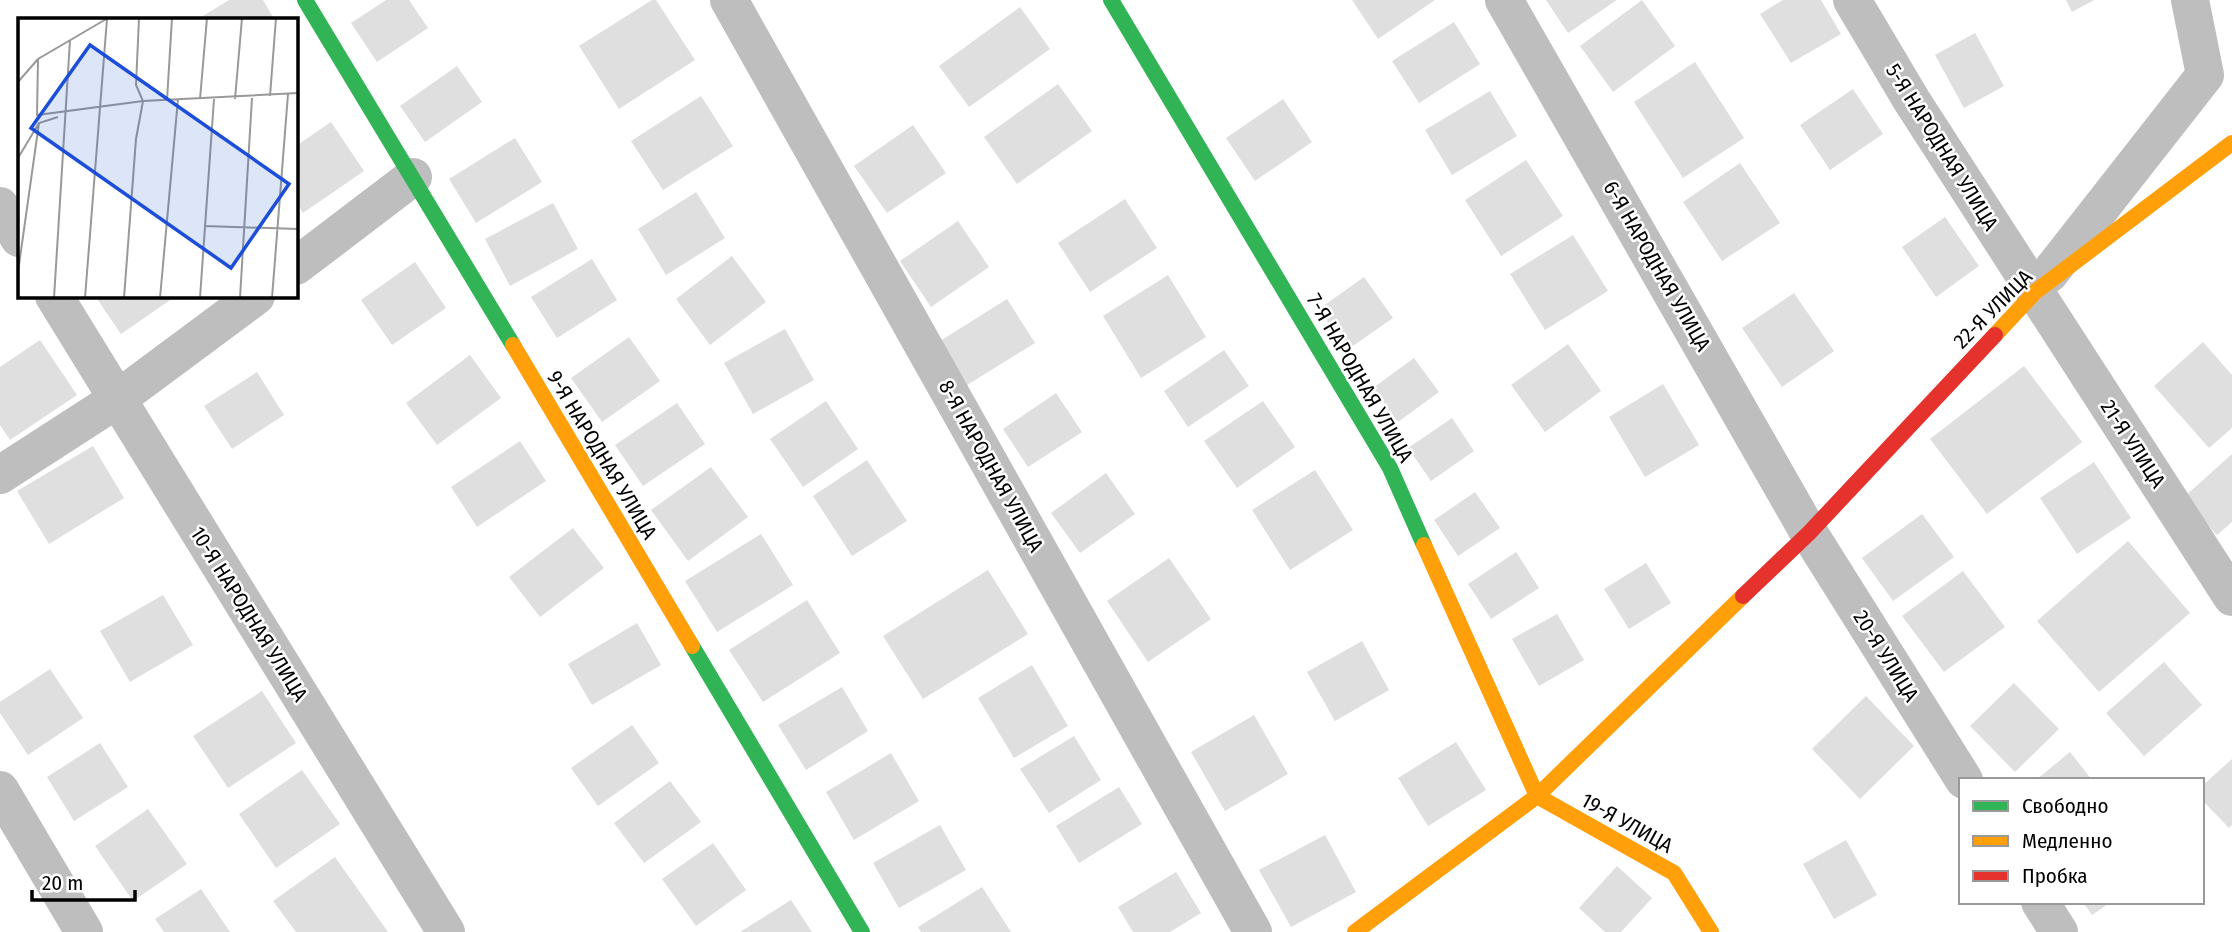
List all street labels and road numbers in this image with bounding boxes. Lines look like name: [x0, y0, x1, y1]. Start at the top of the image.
street label: 5-Я НАРОДНАЯ УЛИЦА: [1880, 59, 2004, 235]
street label: 6-Я НАРОДНАЯ УЛИЦА: [1598, 176, 1716, 356]
street label: 22-Я УЛИЦА: [1948, 264, 2038, 354]
street label: 7-Я НАРОДНАЯ УЛИЦА: [1301, 289, 1419, 467]
street label: 9-Я НАРОДНАЯ УЛИЦА: [541, 366, 663, 544]
street label: 8-Я НАРОДНАЯ УЛИЦА: [933, 375, 1049, 557]
street label: 21-Я УЛИЦА: [2095, 395, 2171, 493]
street label: 10-Я НАРОДНАЯ УЛИЦА: [185, 522, 313, 706]
street label: 20-Я УЛИЦА: [1848, 606, 1924, 706]
street label: 19-Я УЛИЦА: [1577, 787, 1677, 859]

